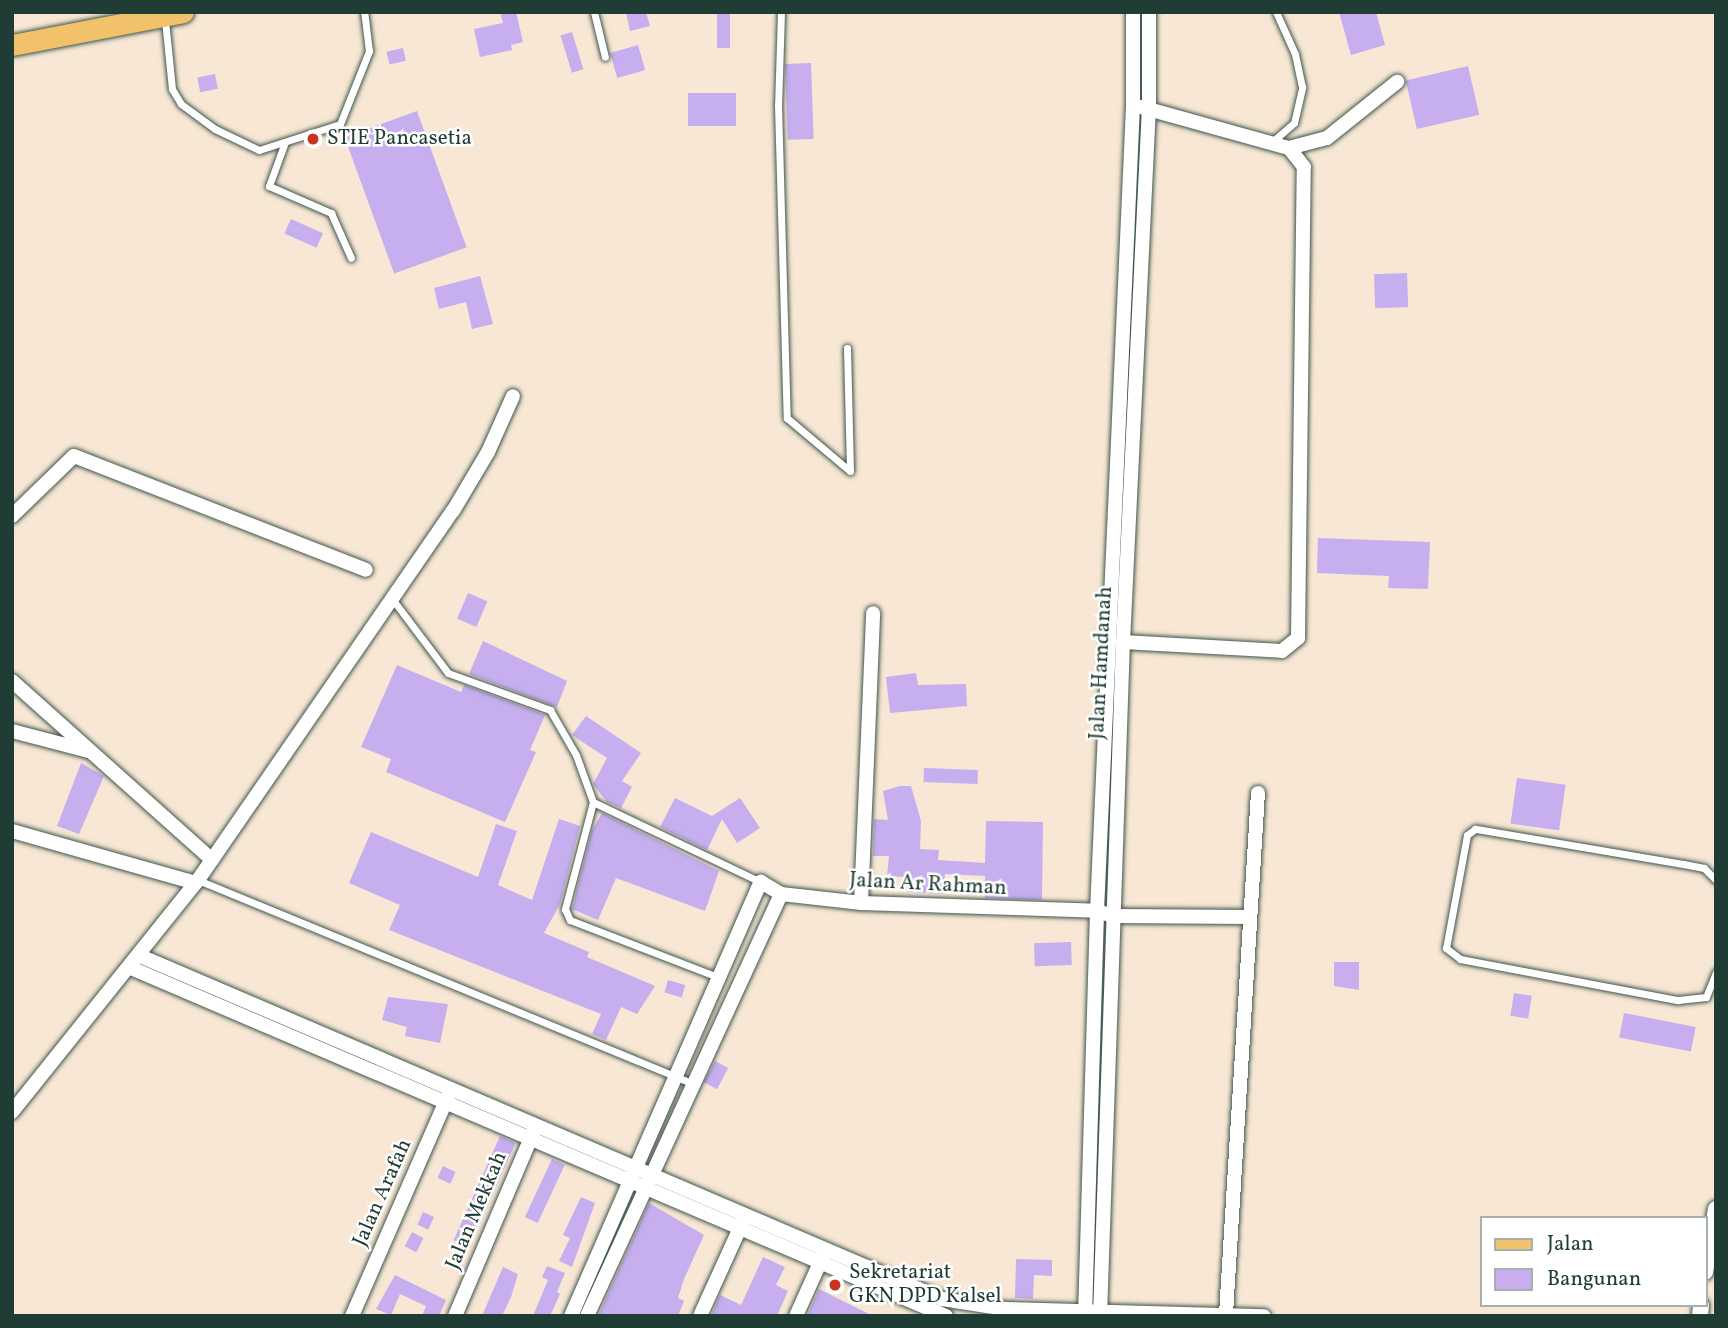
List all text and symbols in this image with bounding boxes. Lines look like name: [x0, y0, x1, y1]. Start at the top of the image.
place label: STIE Pancasetia: [327, 126, 472, 152]
marker: STIE Pancasetia: [305, 131, 321, 147]
street label: Jalan Hamdanah: [1085, 586, 1119, 740]
street label: Jalan Ar Rahman: [849, 868, 1007, 902]
street label: Jalan Arafah: [348, 1135, 418, 1251]
street label: Jalan Mekkah: [441, 1148, 513, 1274]
legend: [1480, 1216, 1707, 1307]
text: Jalan: [1547, 1230, 1594, 1259]
place label: Sekretariat GKN DPD Kalsel: [849, 1260, 1002, 1310]
text: Bangunan: [1547, 1265, 1641, 1294]
marker: Sekretariat GKN DPD Kalsel: [827, 1277, 843, 1293]

